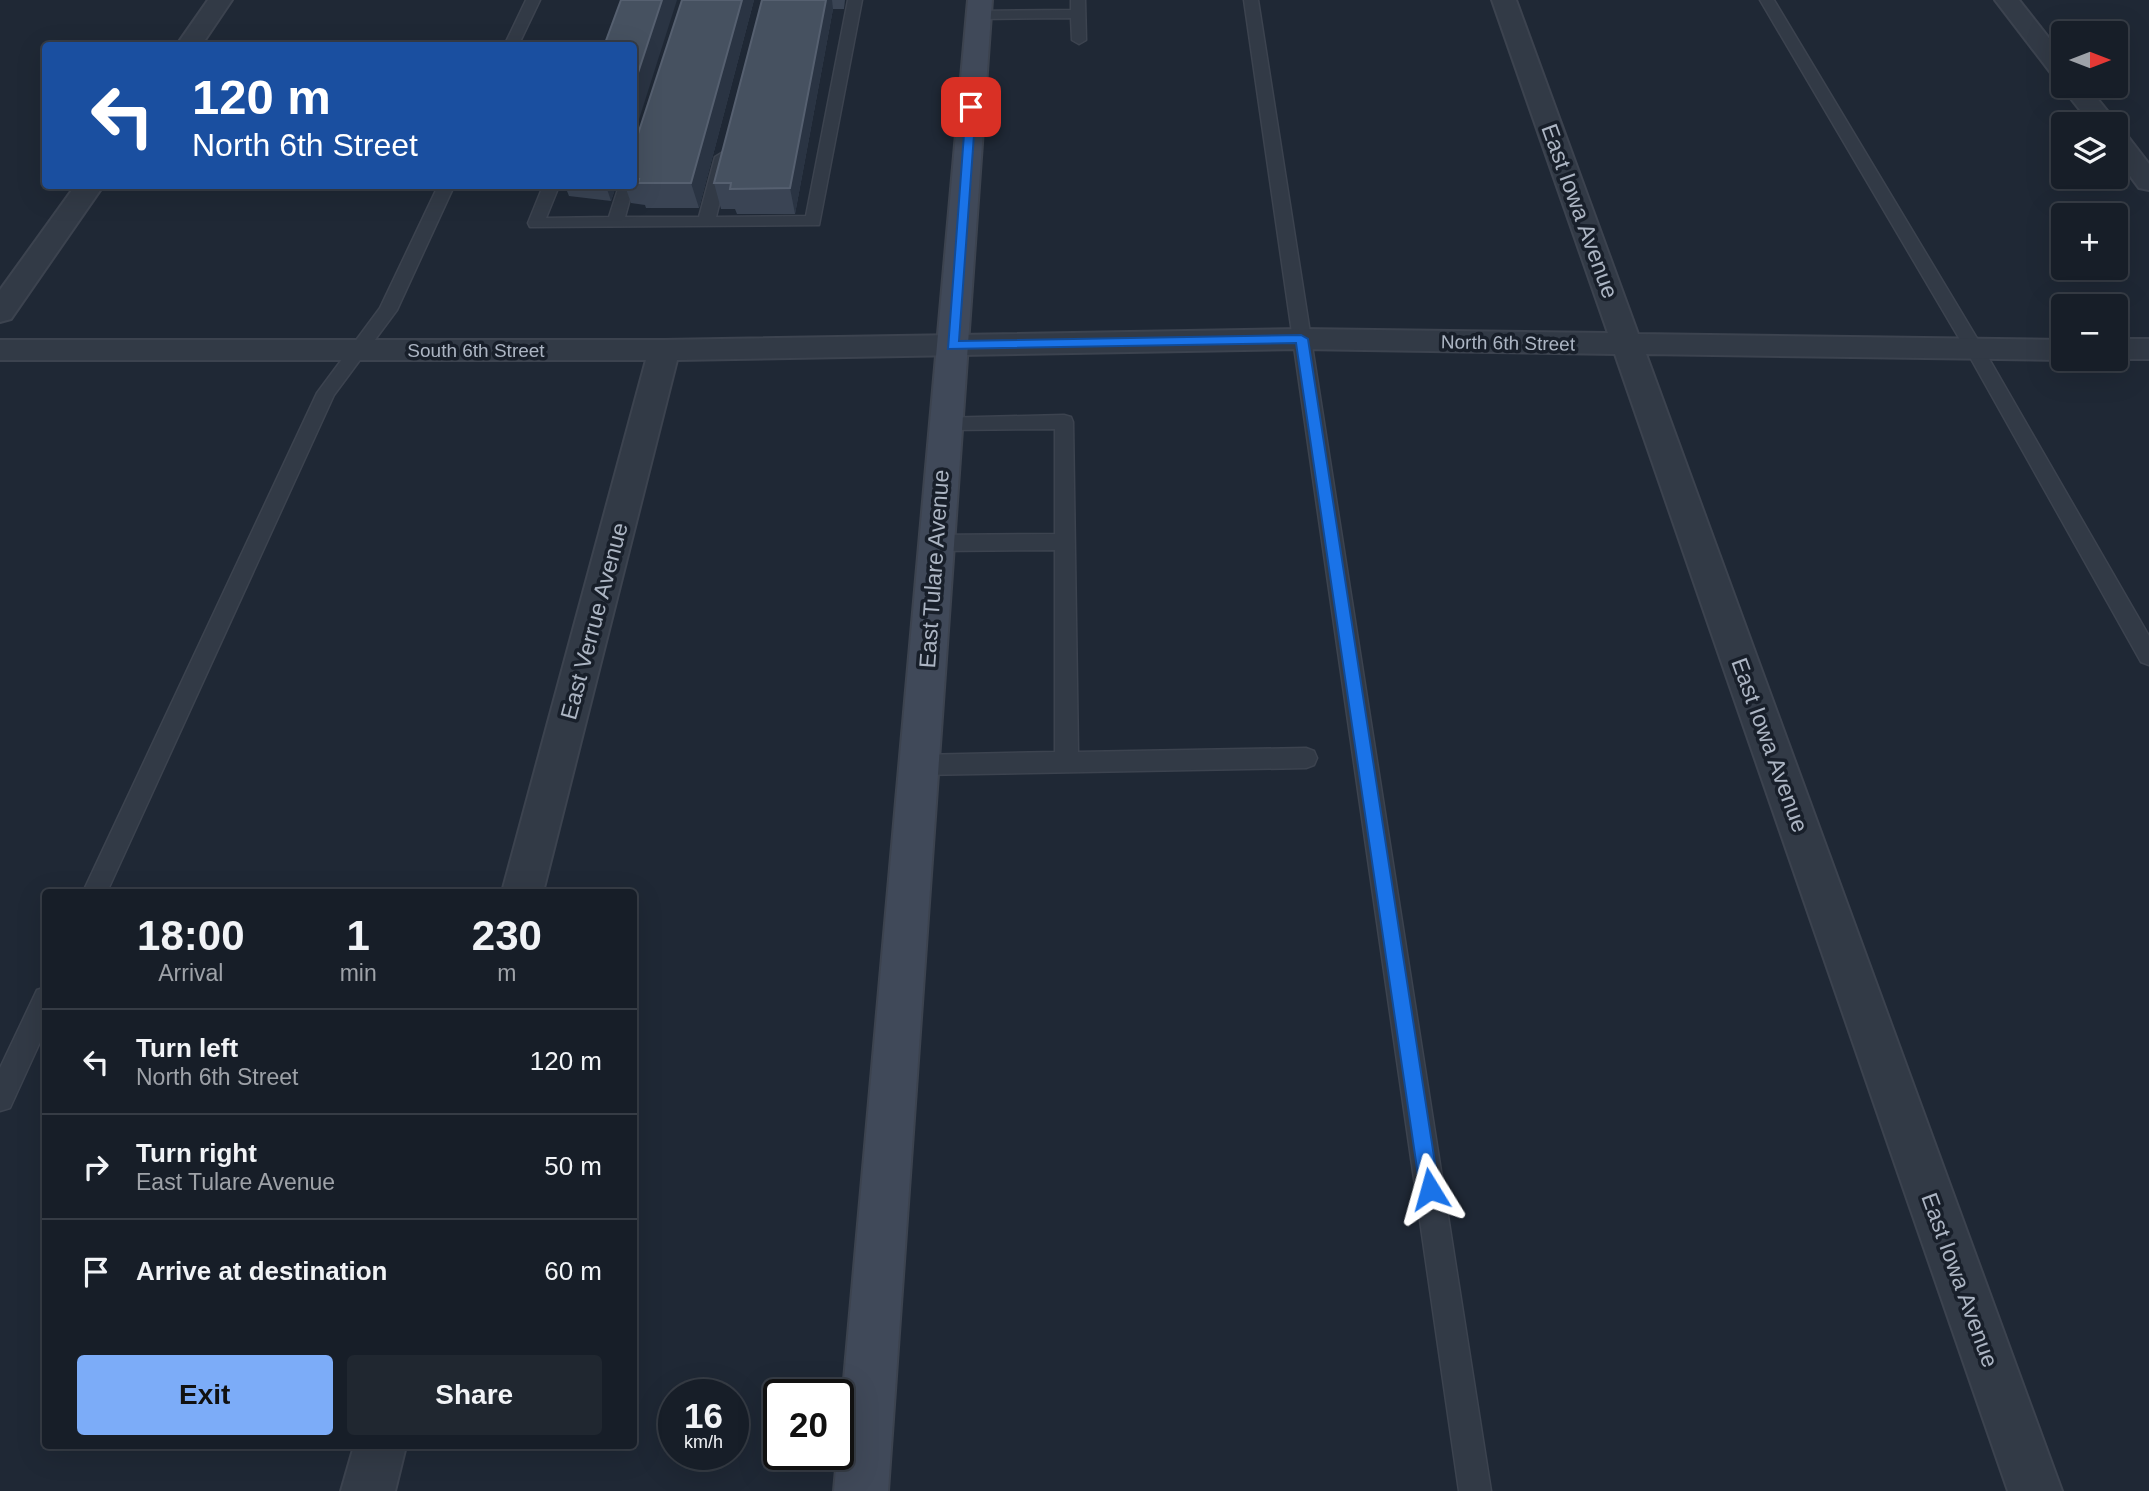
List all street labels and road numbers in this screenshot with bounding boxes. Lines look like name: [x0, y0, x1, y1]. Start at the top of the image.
street label: East Iowa Avenue: [1536, 120, 1624, 302]
street label: North 6th Street: [1441, 331, 1576, 355]
street label: South 6th Street: [407, 340, 545, 361]
street label: East Tulare Avenue: [914, 469, 954, 669]
street label: East Verrue Avenue: [555, 520, 633, 722]
street label: East Iowa Avenue: [1726, 654, 1814, 836]
street label: East Iowa Avenue: [1916, 1189, 2004, 1371]

